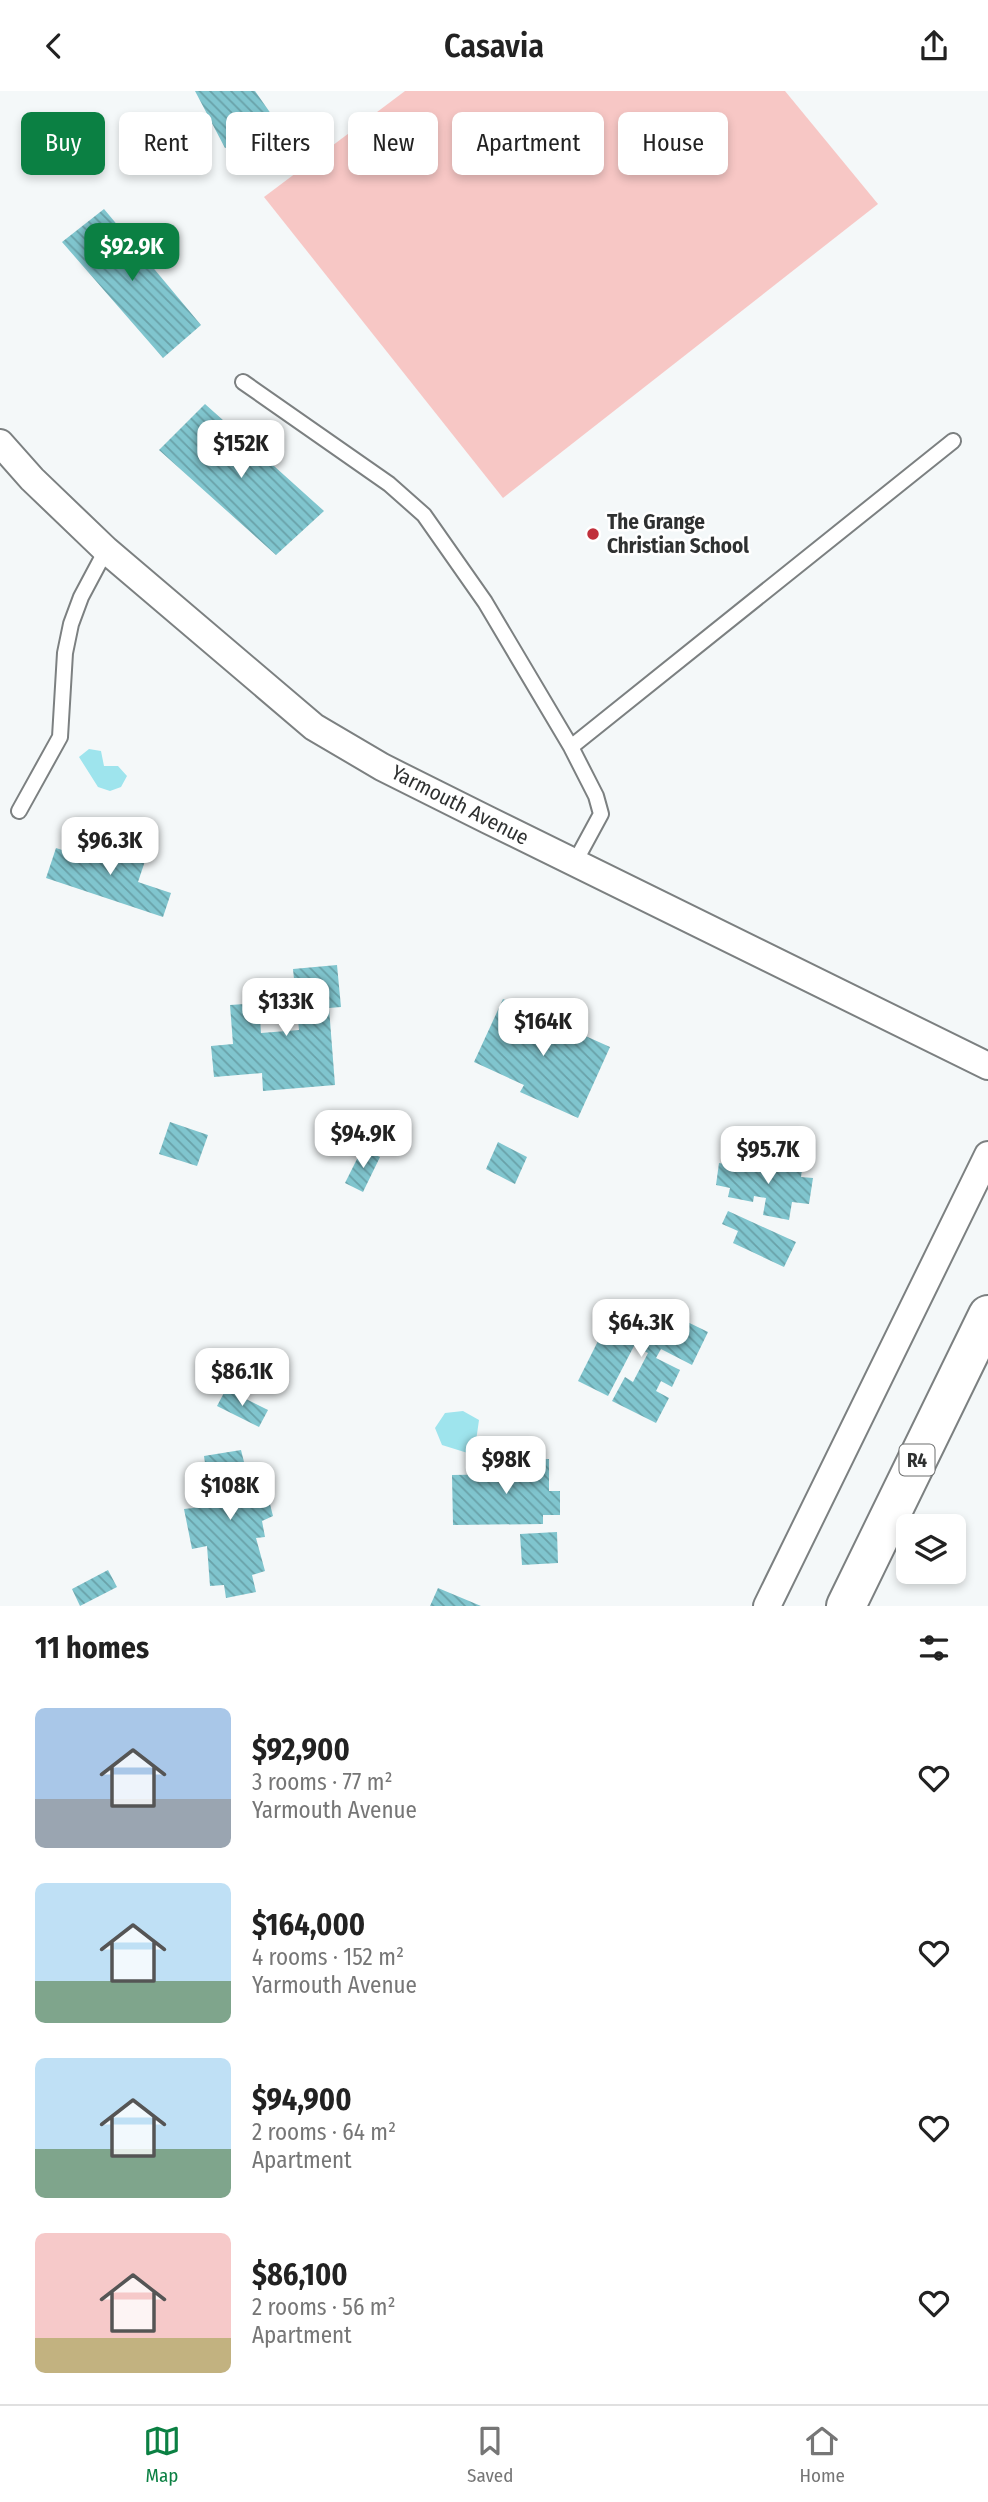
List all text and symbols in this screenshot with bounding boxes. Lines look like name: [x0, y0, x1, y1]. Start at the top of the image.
icon: back: [35, 27, 73, 65]
text: Casavia: [444, 27, 544, 65]
icon: share: [915, 27, 953, 65]
chip: Buy: [21, 112, 105, 175]
chip: Rent: [119, 112, 212, 175]
chip: Filters: [226, 112, 334, 175]
chip: New: [348, 112, 438, 175]
chip: Apartment: [452, 112, 604, 175]
chip: House: [618, 112, 728, 175]
pin: $92.9K: [75, 223, 189, 283]
text: $92.9K: [100, 232, 164, 260]
pin: $152K: [192, 421, 290, 480]
text: $152K: [213, 429, 269, 457]
place label: The Grange Christian School: [607, 509, 749, 559]
marker: The Grange Christian School: [585, 526, 601, 542]
street label: Yarmouth Avenue: [387, 759, 533, 851]
pin: $96.3K: [53, 817, 167, 877]
text: $96.3K: [78, 826, 142, 854]
pin: $133K: [237, 979, 335, 1038]
text: $133K: [258, 987, 314, 1015]
pin: $164K: [494, 999, 592, 1058]
text: $164K: [514, 1007, 572, 1035]
pin: $94.9K: [306, 1111, 420, 1170]
text: $94.9K: [331, 1119, 395, 1147]
pin: $95.7K: [711, 1127, 825, 1186]
text: $95.7K: [737, 1135, 799, 1163]
pin: $64.3K: [584, 1299, 698, 1359]
text: $64.3K: [608, 1308, 674, 1336]
pin: $86.1K: [185, 1349, 299, 1408]
text: $86.1K: [211, 1357, 273, 1385]
pin: $98K: [465, 1437, 547, 1496]
text: $98K: [482, 1445, 530, 1473]
road number: R4: [900, 1445, 934, 1476]
pin: $108K: [181, 1463, 279, 1522]
text: $108K: [201, 1471, 259, 1499]
map controls: [896, 1514, 966, 1584]
button: layers: [896, 1514, 966, 1584]
icon: filters: [915, 1629, 953, 1667]
text: 11 homes: [35, 1630, 149, 1666]
text: $92,900: [252, 1732, 350, 1768]
icon: home: [91, 1736, 175, 1820]
icon: heart: [915, 1759, 953, 1797]
text: 3 rooms · 77 m²: [252, 1768, 393, 1796]
text: Yarmouth Avenue: [252, 1796, 417, 1824]
text: $164,000: [252, 1907, 365, 1943]
icon: home: [91, 1911, 175, 1995]
icon: heart: [915, 1934, 953, 1972]
text: 4 rooms · 152 m²: [252, 1943, 404, 1971]
text: Yarmouth Avenue: [252, 1971, 417, 1999]
text: $94,900: [252, 2082, 352, 2118]
icon: home: [91, 2086, 175, 2170]
icon: heart: [915, 2109, 953, 2147]
text: 2 rooms · 64 m²: [252, 2118, 396, 2146]
text: Apartment: [252, 2146, 352, 2174]
text: $86,100: [252, 2257, 348, 2293]
icon: home: [91, 2261, 175, 2345]
icon: heart: [915, 2284, 953, 2322]
text: 2 rooms · 56 m²: [252, 2293, 396, 2321]
text: Apartment: [252, 2321, 352, 2349]
tab: Map: [143, 2422, 181, 2487]
tab: Saved: [467, 2422, 513, 2487]
tab: Home: [799, 2422, 845, 2487]

